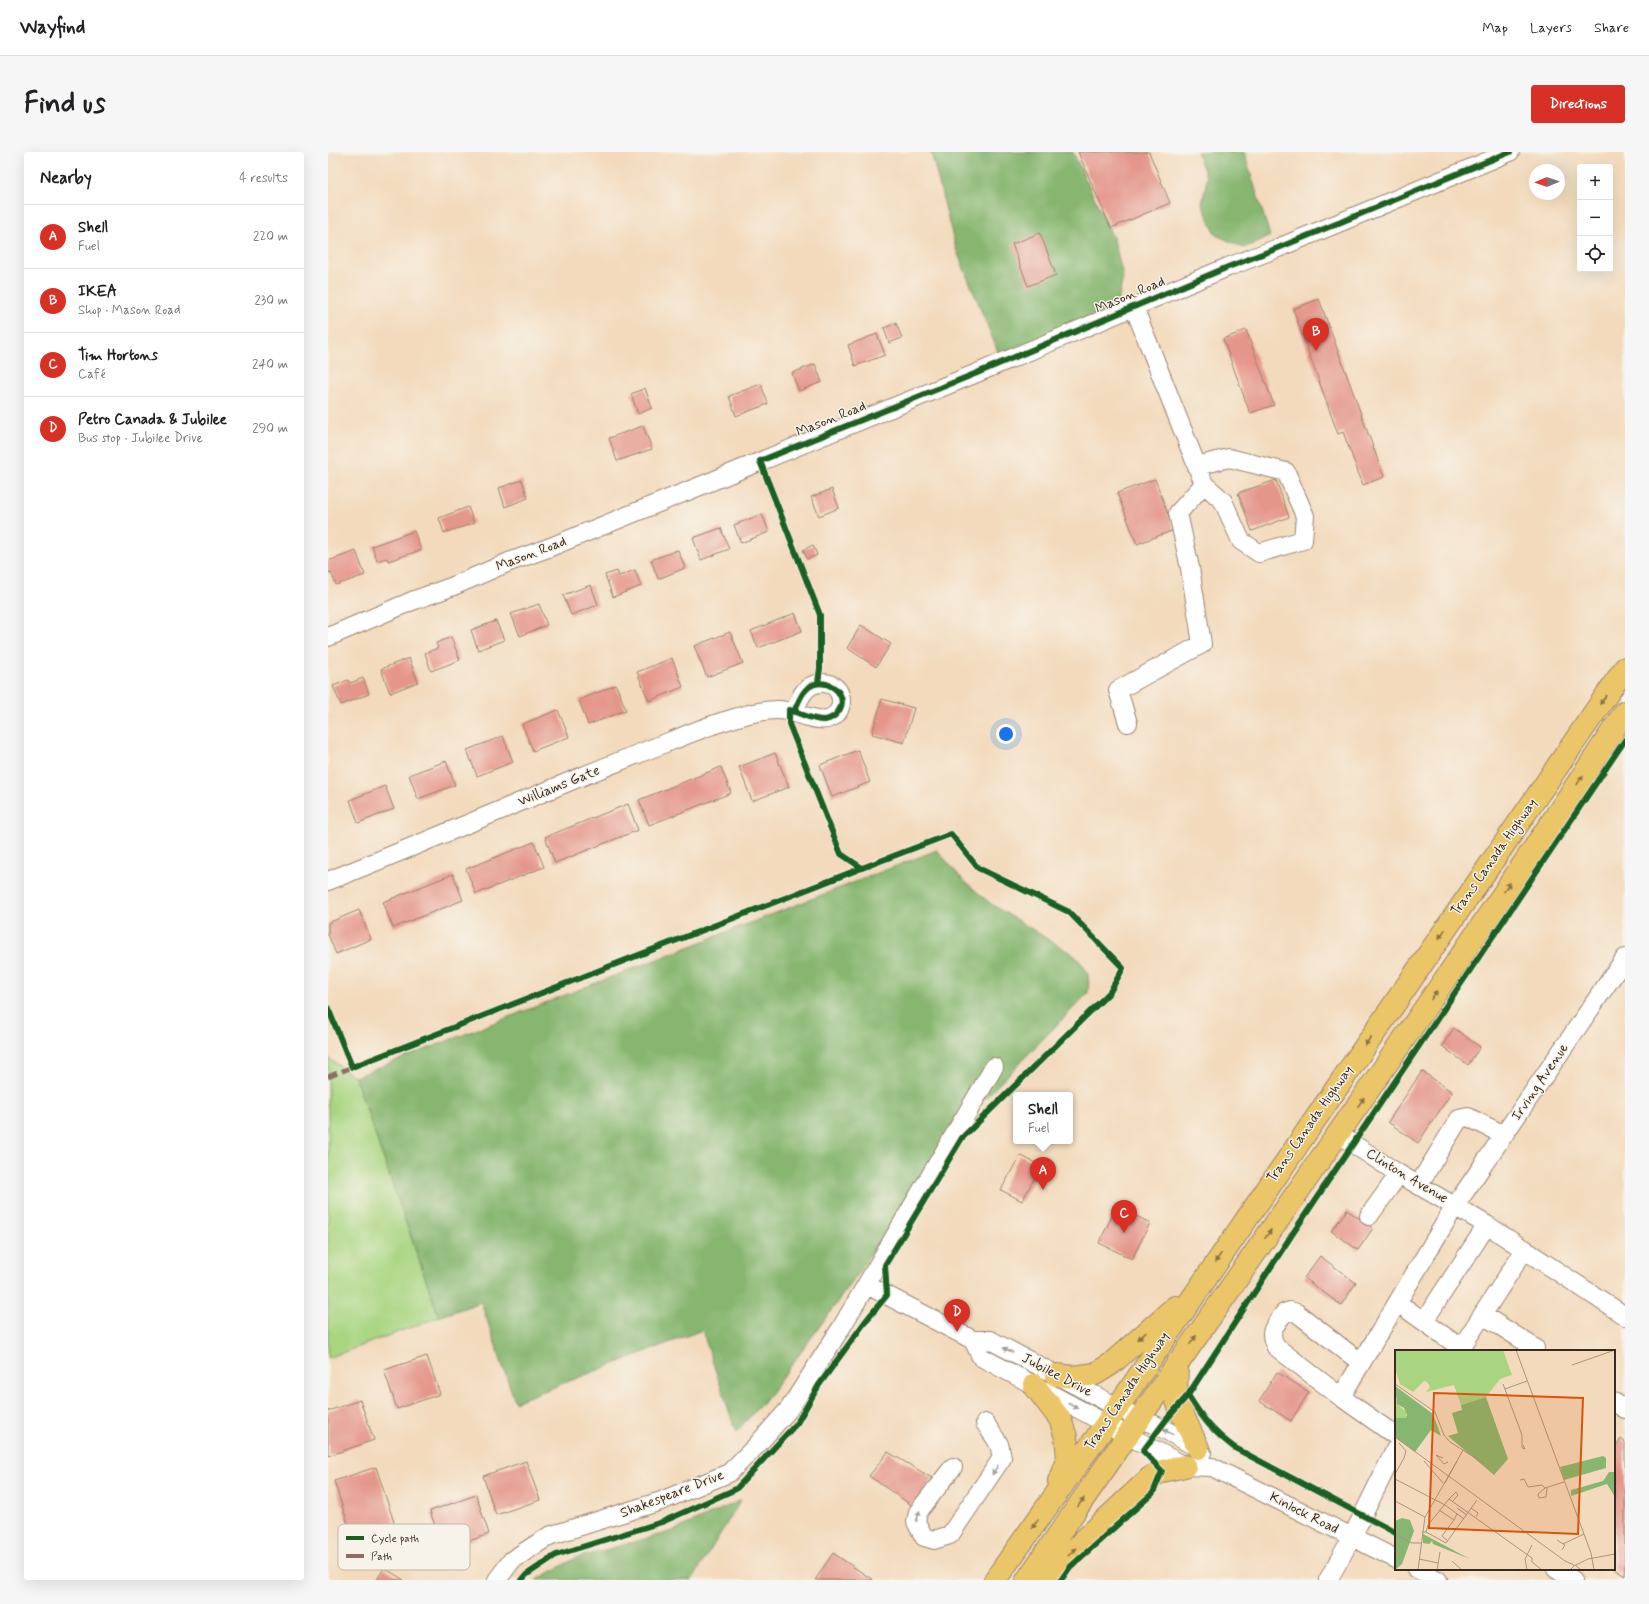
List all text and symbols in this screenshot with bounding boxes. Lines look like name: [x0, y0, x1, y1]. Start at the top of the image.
text: Wayfind: [20, 15, 85, 40]
text: Map: [1482, 19, 1508, 37]
text: Layers: [1530, 19, 1572, 37]
text: Share: [1594, 19, 1629, 37]
button: Directions: [1531, 85, 1625, 123]
text: Find us: [24, 86, 105, 123]
north arrow: [1529, 164, 1565, 200]
map controls: [1577, 164, 1613, 272]
button: +: [1577, 164, 1613, 200]
text: Nearby: [40, 167, 92, 189]
text: 4 results: [239, 170, 288, 187]
button: −: [1577, 200, 1613, 236]
text: Shell: [78, 218, 108, 238]
text: A: [49, 228, 57, 245]
text: 220 m: [253, 228, 288, 245]
button: locate: [1577, 236, 1613, 272]
text: Fuel: [78, 238, 100, 255]
street label: Mason Road: [1092, 272, 1168, 318]
text: IKEA: [78, 282, 117, 302]
text: B: [49, 292, 57, 309]
text: 230 m: [254, 292, 288, 309]
text: Shop · Mason Road: [78, 302, 181, 319]
pin: B: [1303, 318, 1329, 351]
text: Tim Hortons: [78, 346, 158, 366]
text: C: [48, 356, 58, 373]
text: 240 m: [252, 356, 288, 373]
text: Café: [78, 366, 105, 383]
street label: Mason Road: [793, 397, 869, 441]
text: Petro Canada & Jubilee: [78, 410, 227, 430]
text: D: [49, 420, 57, 437]
text: 290 m: [252, 420, 288, 437]
text: Bus stop · Jubilee Drive: [78, 430, 203, 447]
street label: Mason Road: [493, 532, 569, 576]
one-way arrow: [1599, 695, 1607, 705]
your location: [996, 724, 1016, 744]
street label: Williams Gate: [515, 761, 603, 811]
one-way arrow: [1576, 775, 1584, 785]
street label: Trans Canada Highway: [1447, 795, 1542, 920]
one-way arrow: [1503, 882, 1511, 893]
one-way arrow: [1438, 928, 1446, 939]
one-way arrow: [1430, 990, 1438, 1000]
one-way arrow: [1364, 1035, 1372, 1046]
street label: Irving Avenue: [1508, 1040, 1573, 1124]
street label: Trans Canada Highway: [1263, 1062, 1358, 1187]
popup: [1013, 1092, 1073, 1144]
one-way arrow: [1357, 1097, 1365, 1107]
text: Shell: [1028, 1100, 1058, 1120]
text: Fuel: [1028, 1120, 1050, 1137]
street label: Clinton Avenue: [1363, 1144, 1451, 1208]
pin: A: [1030, 1157, 1056, 1190]
pin: C: [1111, 1200, 1137, 1233]
one-way arrow: [1264, 1229, 1272, 1239]
one-way arrow: [1214, 1253, 1222, 1263]
pin: D: [944, 1299, 970, 1332]
street label: Trans Canada Highway: [1081, 1328, 1174, 1454]
one-way arrow: [1137, 1331, 1147, 1341]
one-way arrow: [1189, 1335, 1197, 1346]
one-way arrow: [1002, 1346, 1014, 1353]
street label: Jubilee Drive: [1019, 1349, 1096, 1401]
inset map: [1395, 1350, 1615, 1570]
one-way arrow: [1067, 1403, 1079, 1410]
one-way arrow: [1163, 1429, 1174, 1435]
one-way arrow: [991, 1465, 999, 1475]
street label: Shakespeare Drive: [618, 1466, 727, 1522]
street label: Kinlock Road: [1266, 1488, 1342, 1538]
one-way arrow: [1077, 1497, 1085, 1507]
one-way arrow: [915, 1510, 921, 1522]
one-way arrow: [1031, 1519, 1039, 1530]
legend: [338, 1524, 470, 1570]
text: Cycle path: [371, 1532, 419, 1546]
one-way arrow: [1067, 1547, 1077, 1557]
text: Path: [371, 1550, 392, 1564]

